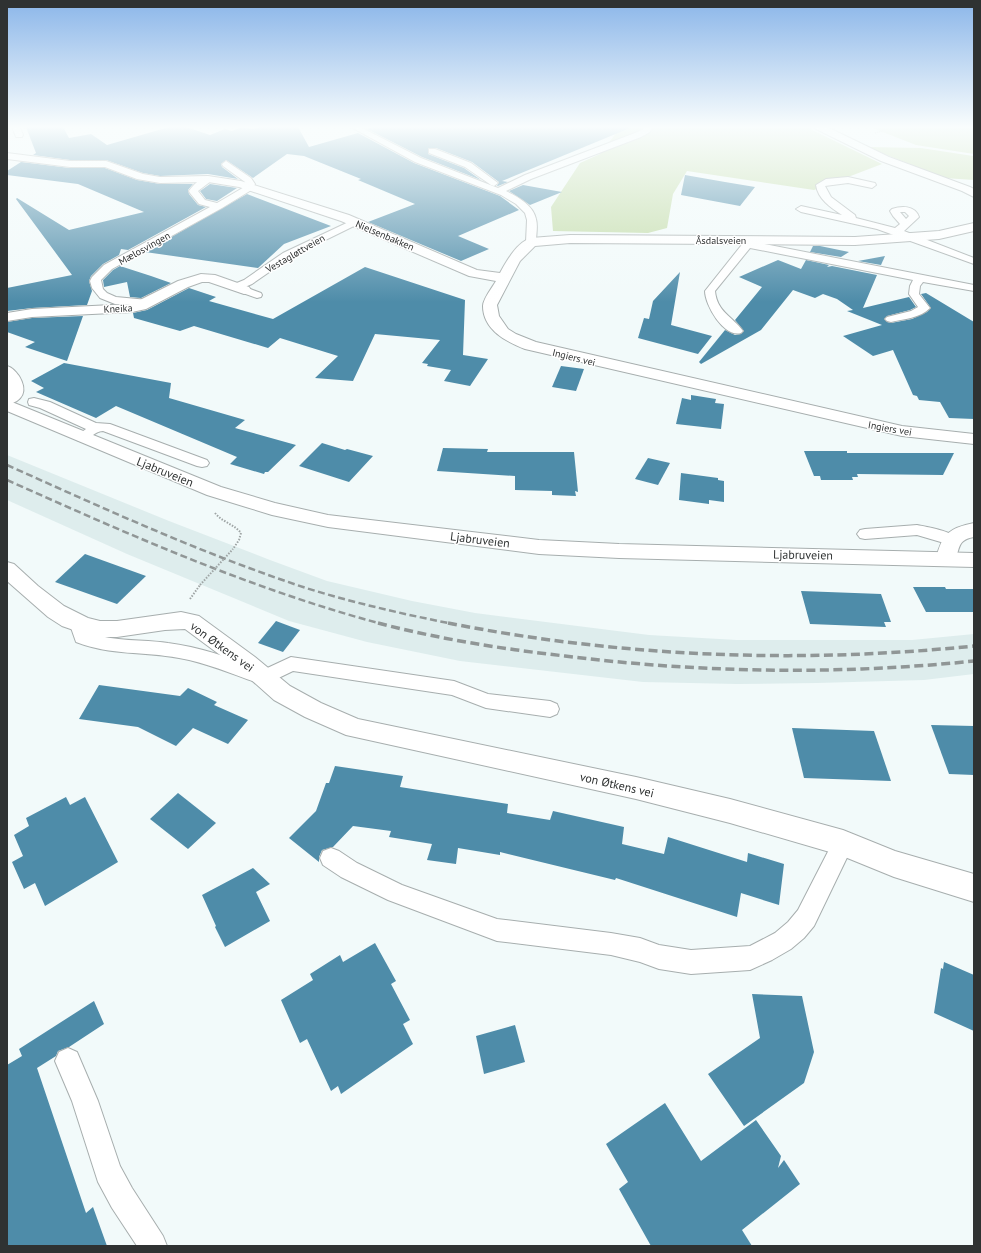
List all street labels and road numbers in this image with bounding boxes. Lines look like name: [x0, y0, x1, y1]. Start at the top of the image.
street label: Nielsenbakken: [353, 217, 416, 254]
street label: Mælosvingen: [116, 229, 172, 268]
street label: Vestagløttveien: [262, 231, 327, 276]
street label: Åsdalsveien: [696, 234, 746, 247]
street label: Kneika: [103, 301, 133, 316]
street label: Ingiers vei: [551, 346, 597, 369]
street label: Ingiers vei: [867, 418, 913, 439]
street label: Ljabruveien: [135, 453, 196, 490]
street label: Ljabruveien: [449, 528, 511, 551]
street label: Ljabruveien: [773, 546, 833, 563]
street label: von Øtkens vei: [187, 618, 257, 675]
street label: von Øtkens vei: [579, 769, 656, 800]

